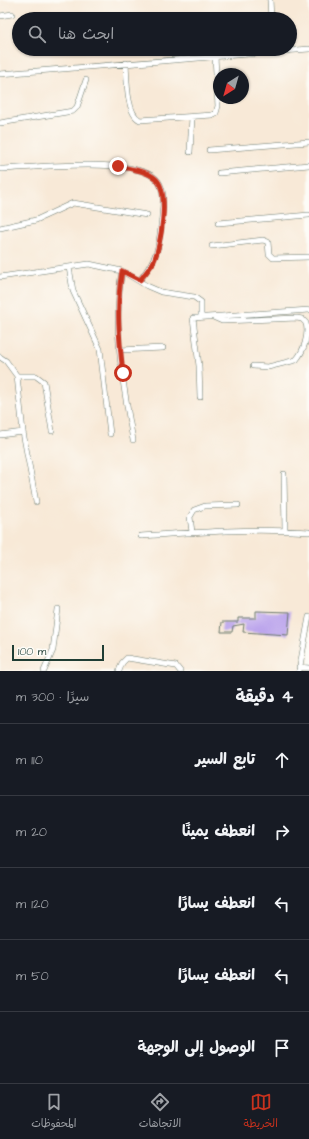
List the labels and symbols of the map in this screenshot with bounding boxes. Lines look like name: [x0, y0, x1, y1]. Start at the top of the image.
north arrow: [213, 68, 249, 104]
route end: [109, 157, 127, 175]
route start: [114, 364, 132, 382]
scale bar: [12, 643, 104, 662]

